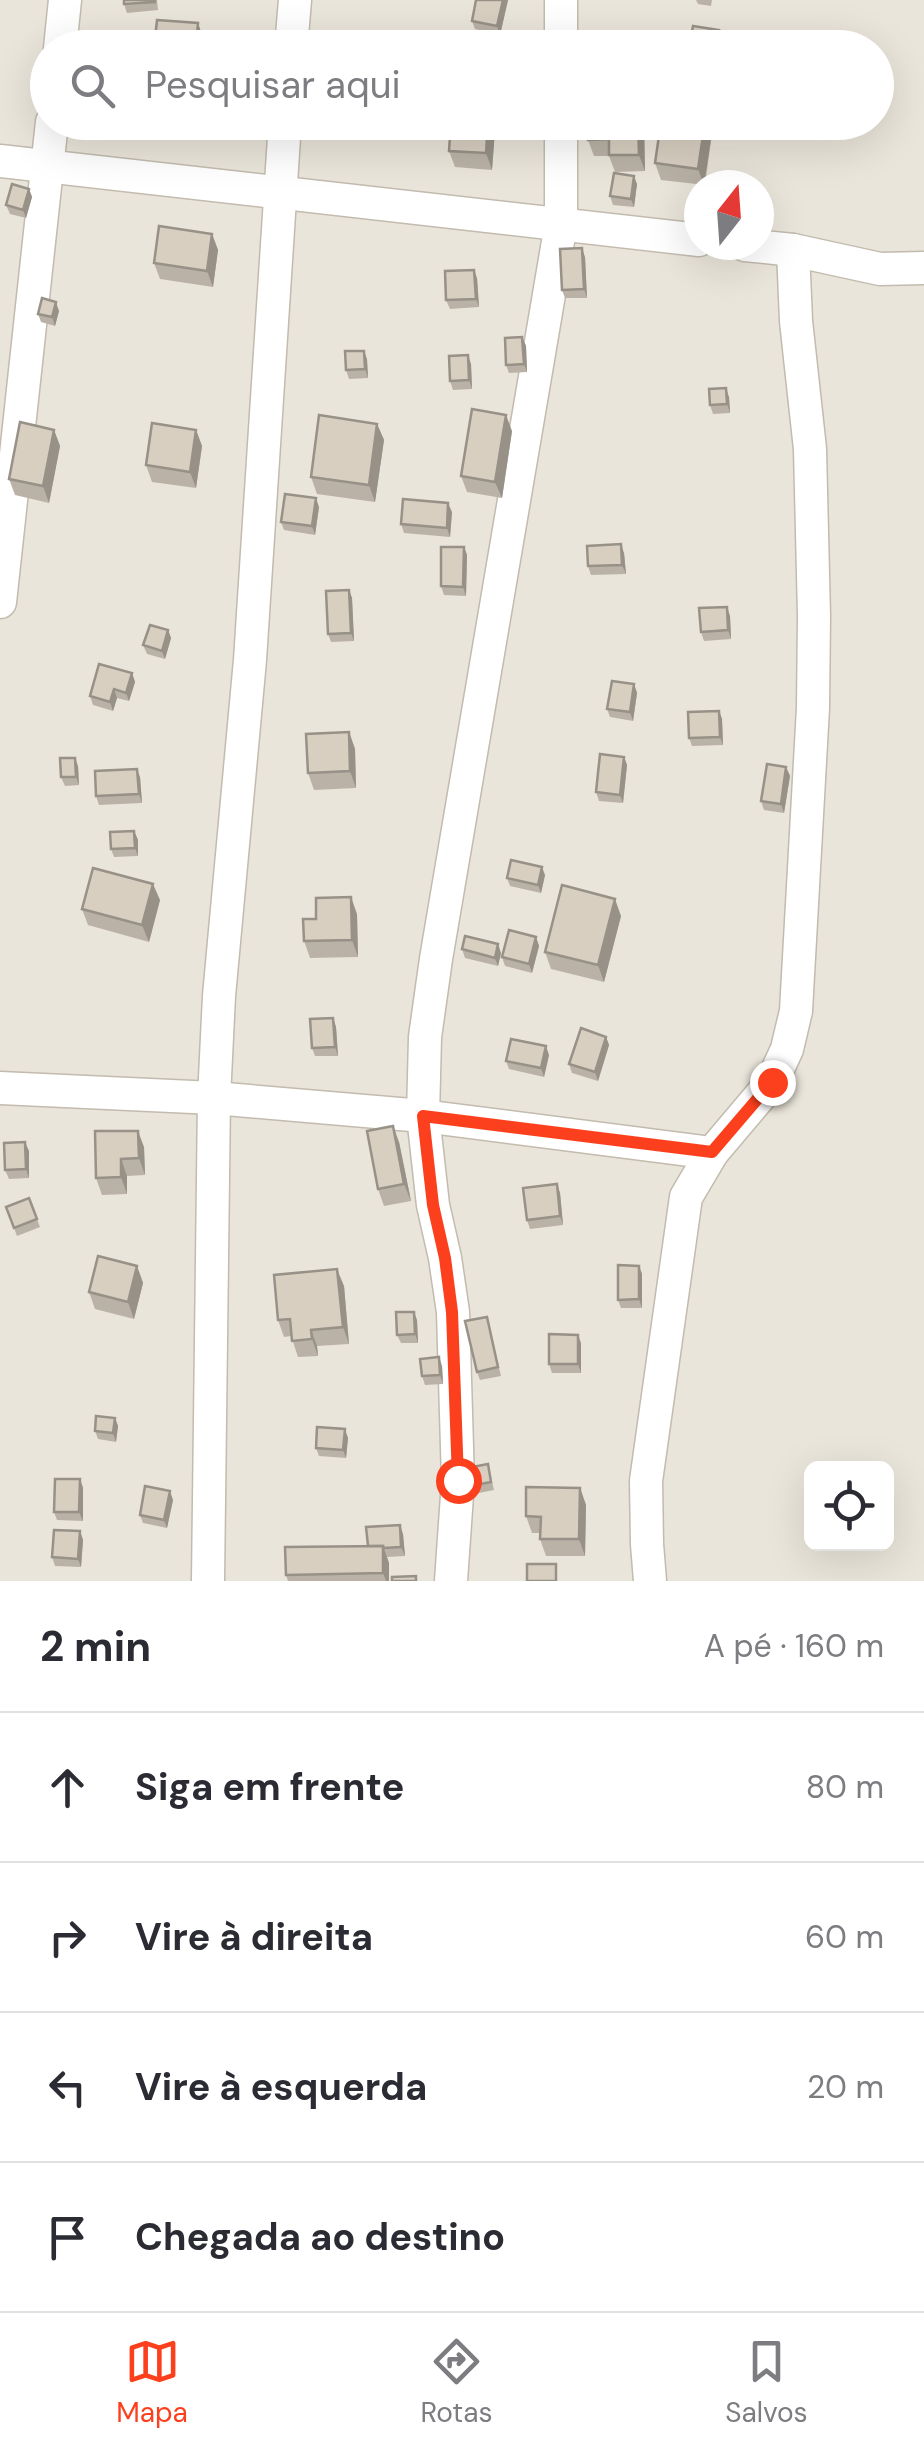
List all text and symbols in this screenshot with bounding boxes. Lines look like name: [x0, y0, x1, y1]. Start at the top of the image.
search box: [30, 30, 894, 140]
icon: search: [65, 58, 120, 113]
text: Pesquisar aqui: [145, 60, 401, 110]
north arrow: [684, 170, 774, 260]
route end: [750, 1060, 796, 1106]
route start: [436, 1458, 482, 1504]
map controls: [804, 1461, 894, 1551]
button: locate: [804, 1461, 894, 1551]
text: 2 min: [40, 1619, 151, 1674]
text: A pé · 160 m: [704, 1625, 884, 1667]
icon: ahead: [40, 1760, 95, 1815]
text: Siga em frente: [135, 1762, 404, 1812]
text: 80 m: [806, 1766, 884, 1808]
icon: right: [40, 1910, 95, 1965]
text: Vire à direita: [135, 1912, 373, 1962]
text: 60 m: [805, 1916, 884, 1958]
icon: left: [40, 2060, 95, 2115]
text: Vire à esquerda: [135, 2062, 427, 2112]
text: 20 m: [807, 2066, 884, 2108]
icon: arrive: [40, 2210, 95, 2265]
text: Chegada ao destino: [135, 2212, 505, 2262]
tab: Mapa: [116, 2334, 188, 2431]
tab: Rotas: [420, 2334, 493, 2431]
tab: Salvos: [725, 2334, 808, 2431]

